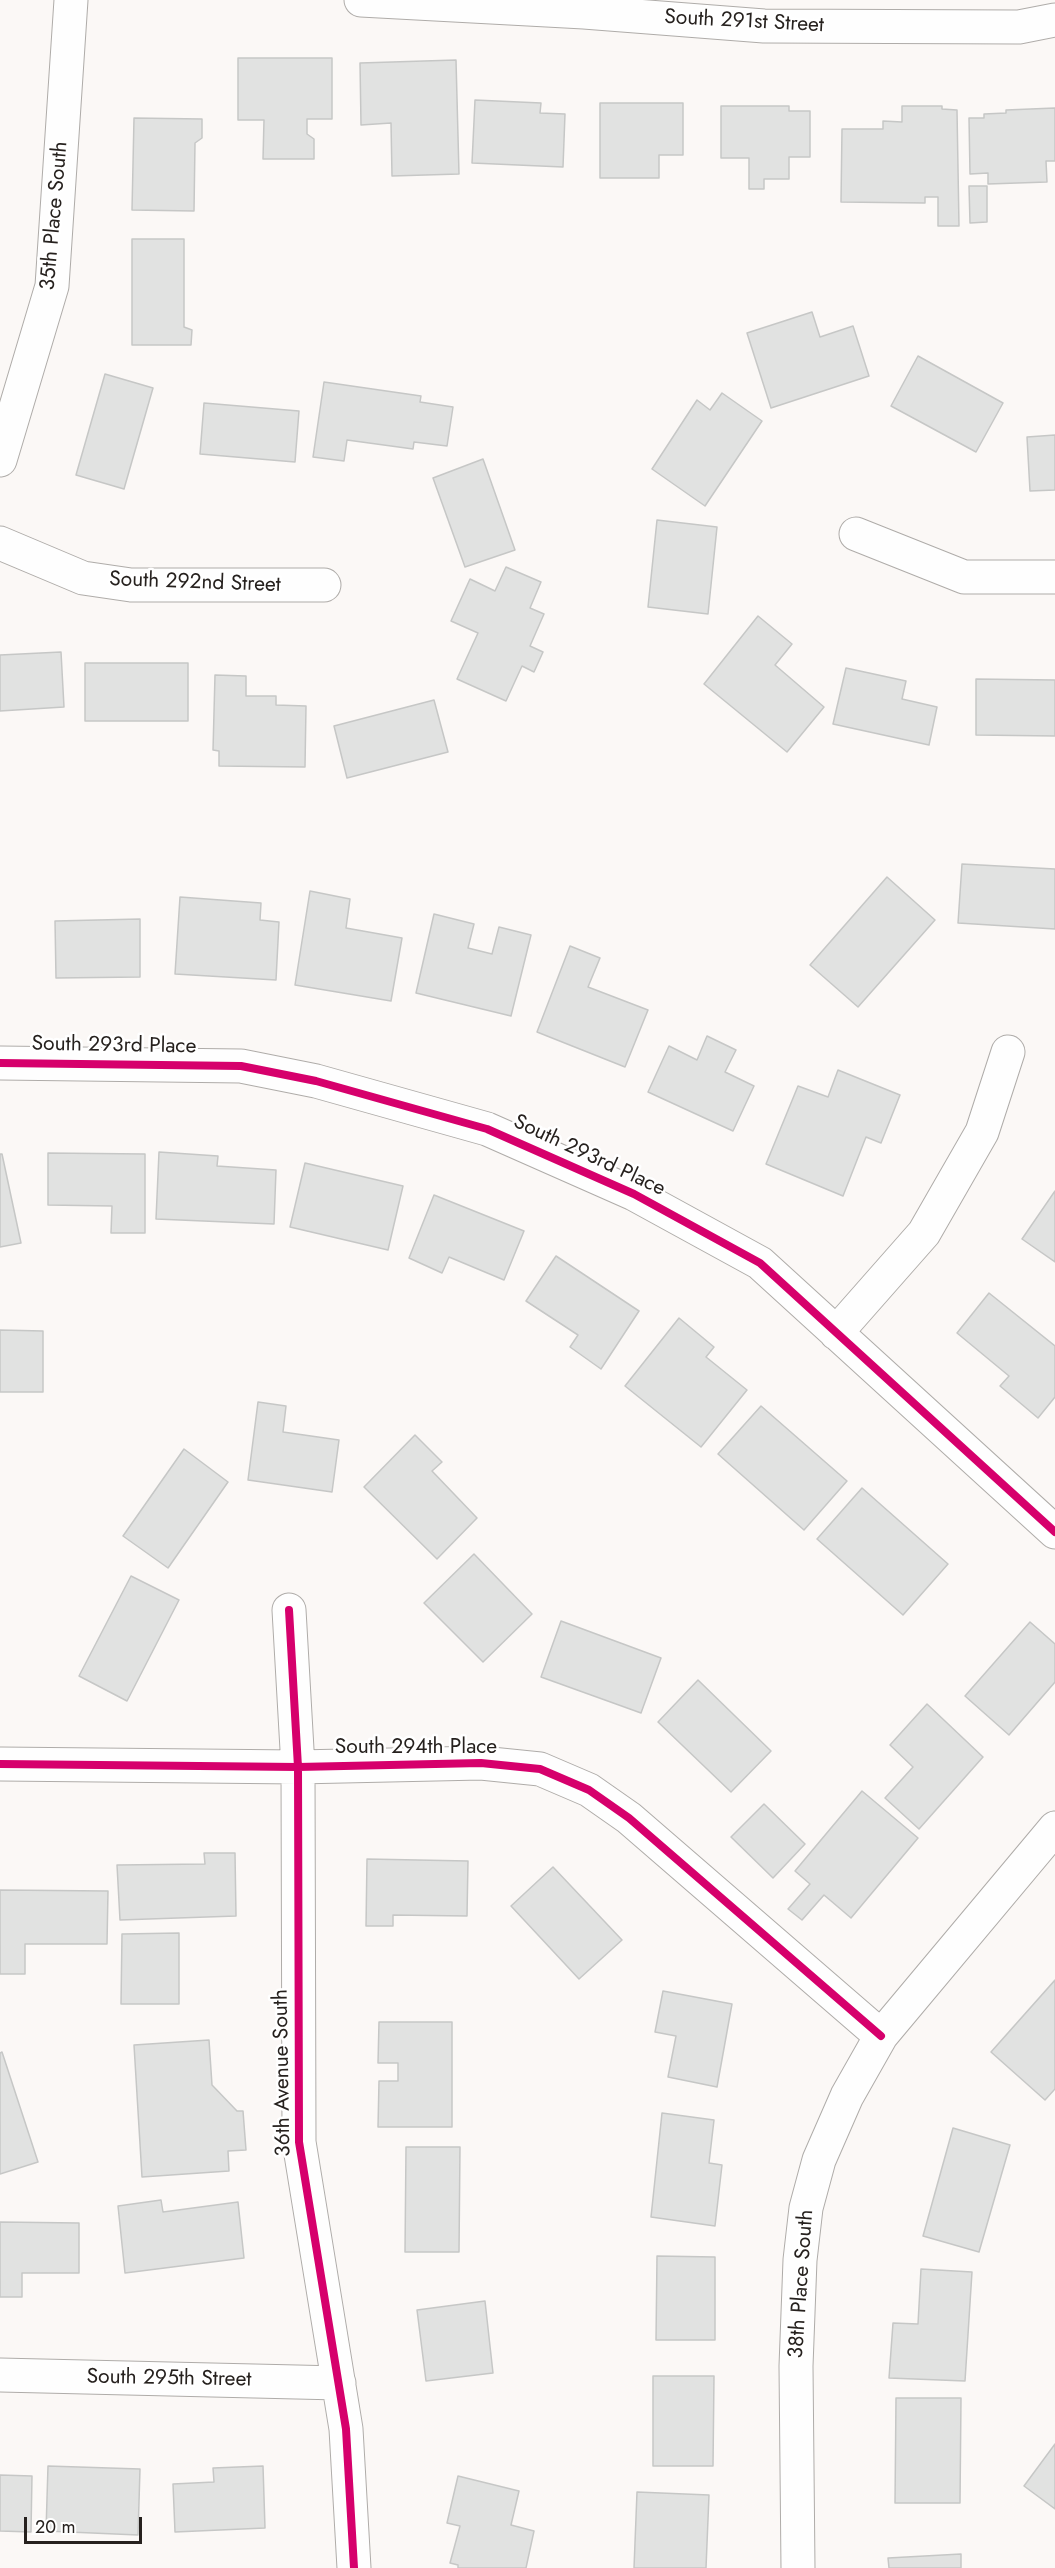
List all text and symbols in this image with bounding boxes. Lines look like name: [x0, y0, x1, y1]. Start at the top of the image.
street label: South 291st Street: [664, 5, 824, 39]
street label: 35th Place South: [36, 141, 74, 291]
street label: South 292nd Street: [109, 567, 281, 599]
street label: South 293rd Place: [31, 1032, 197, 1060]
street label: South 293rd Place: [509, 1110, 669, 1202]
street label: South 294th Place: [335, 1735, 497, 1761]
street label: 36th Avenue South: [269, 1989, 297, 2157]
street label: 38th Place South: [784, 2209, 820, 2359]
street label: South 295th Street: [86, 2365, 252, 2393]
scale bar: [27, 2505, 146, 2543]
text: 20 m: [35, 2514, 75, 2540]

